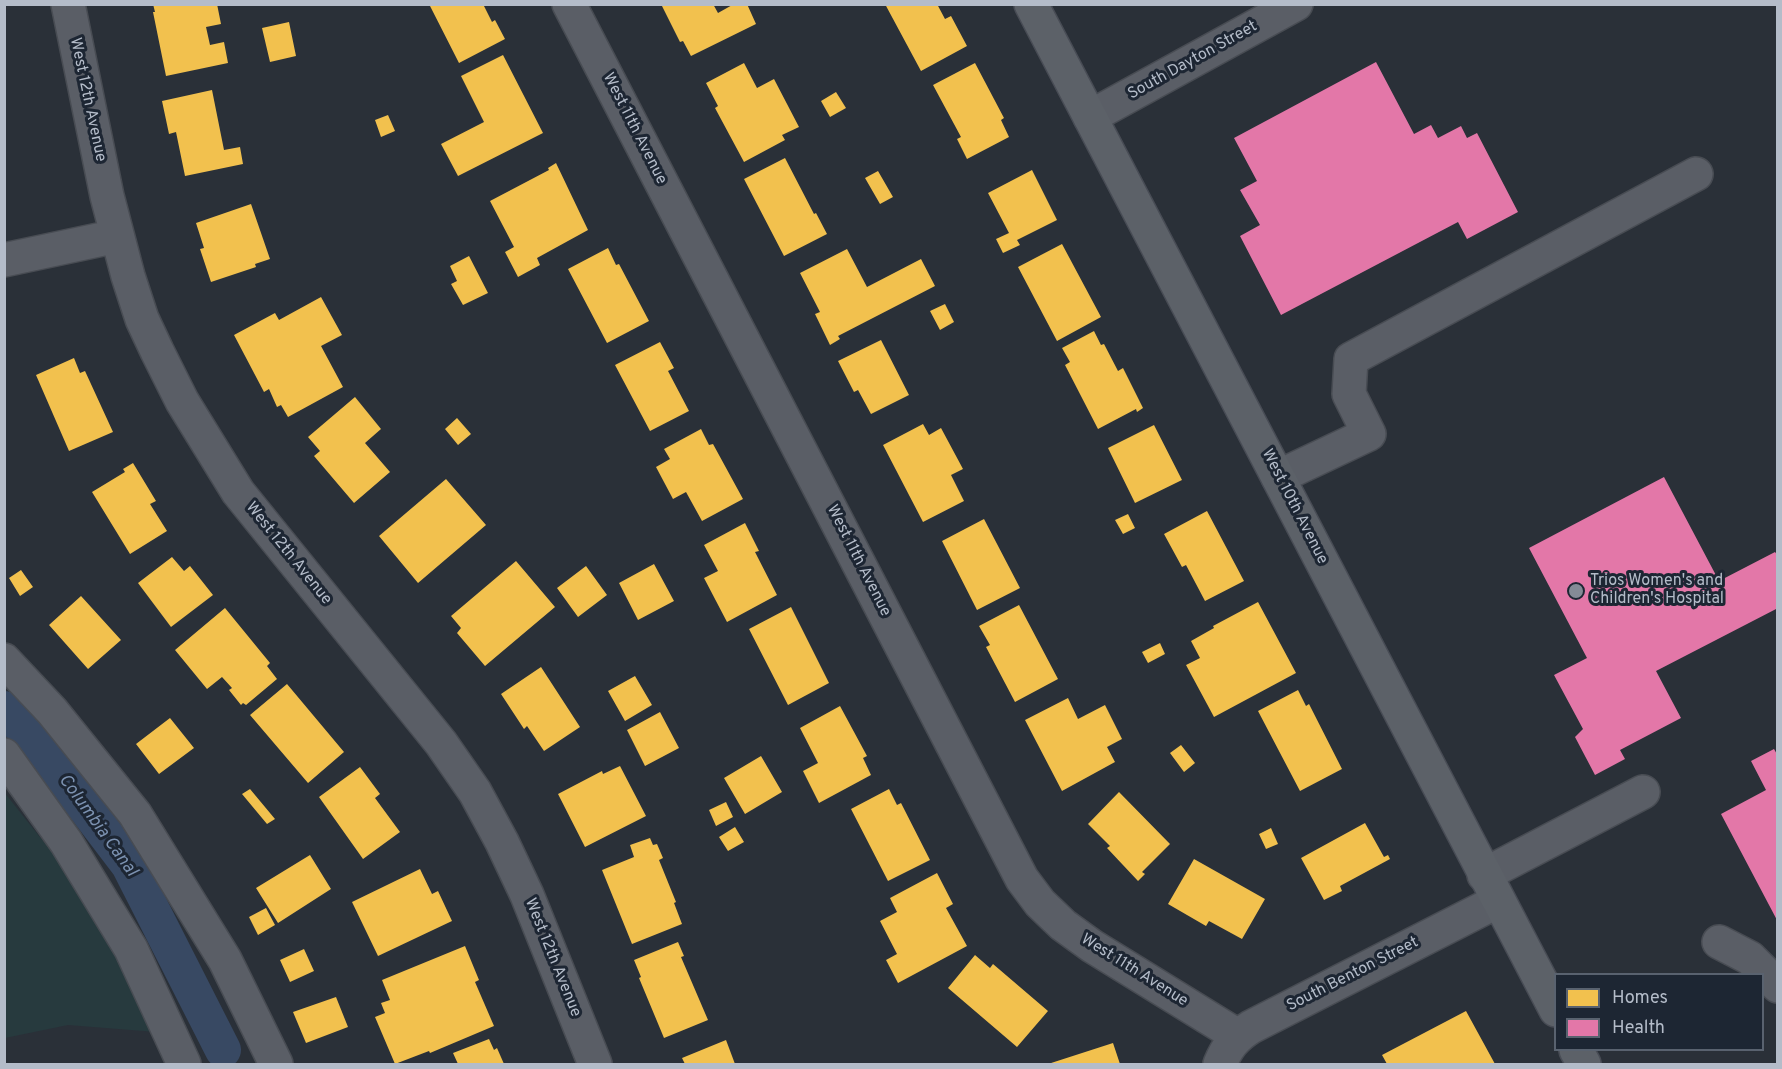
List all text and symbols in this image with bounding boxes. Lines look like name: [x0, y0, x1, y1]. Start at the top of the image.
street label: South Dayton Street: [1125, 17, 1261, 105]
street label: West 12th Avenue: [64, 36, 110, 164]
street label: West 11th Avenue: [598, 70, 670, 188]
street label: West 10th Avenue: [1257, 446, 1331, 568]
street label: West 12th Avenue: [241, 499, 335, 609]
street label: West 11th Avenue: [822, 502, 894, 620]
place label: Trios Women's and Children's Hospital: [1590, 572, 1724, 610]
marker: Trios Women's and Children's Hospital: [1567, 582, 1585, 600]
water label: Columbia Canal: [53, 771, 141, 881]
street label: West 12th Avenue: [519, 896, 585, 1020]
street label: West 11th Avenue: [1077, 930, 1191, 1012]
street label: South Benton Street: [1284, 933, 1422, 1017]
legend: [1554, 973, 1764, 1051]
text: Homes: [1612, 987, 1668, 1010]
text: Health: [1612, 1017, 1665, 1040]

